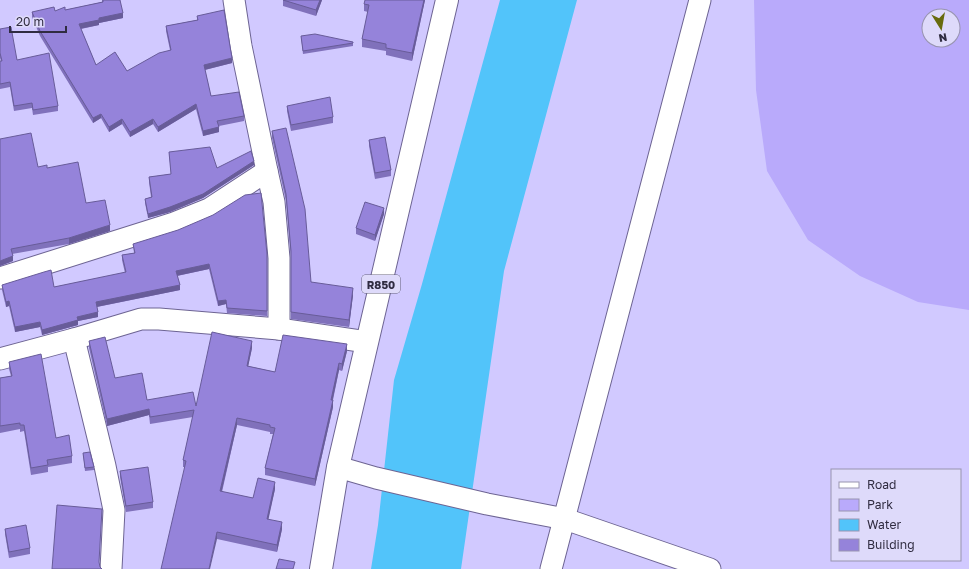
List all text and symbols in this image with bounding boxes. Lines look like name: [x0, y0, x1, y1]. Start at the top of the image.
scale bar: [10, 8, 66, 34]
north arrow: [921, 8, 961, 48]
text: 20 m: [16, 14, 44, 29]
text: N: [938, 31, 948, 45]
road number: R850: [362, 275, 400, 293]
legend: [831, 469, 961, 561]
text: Road: [867, 477, 896, 492]
text: Park: [867, 497, 893, 512]
text: Water: [867, 517, 901, 532]
text: Building: [867, 537, 915, 552]

